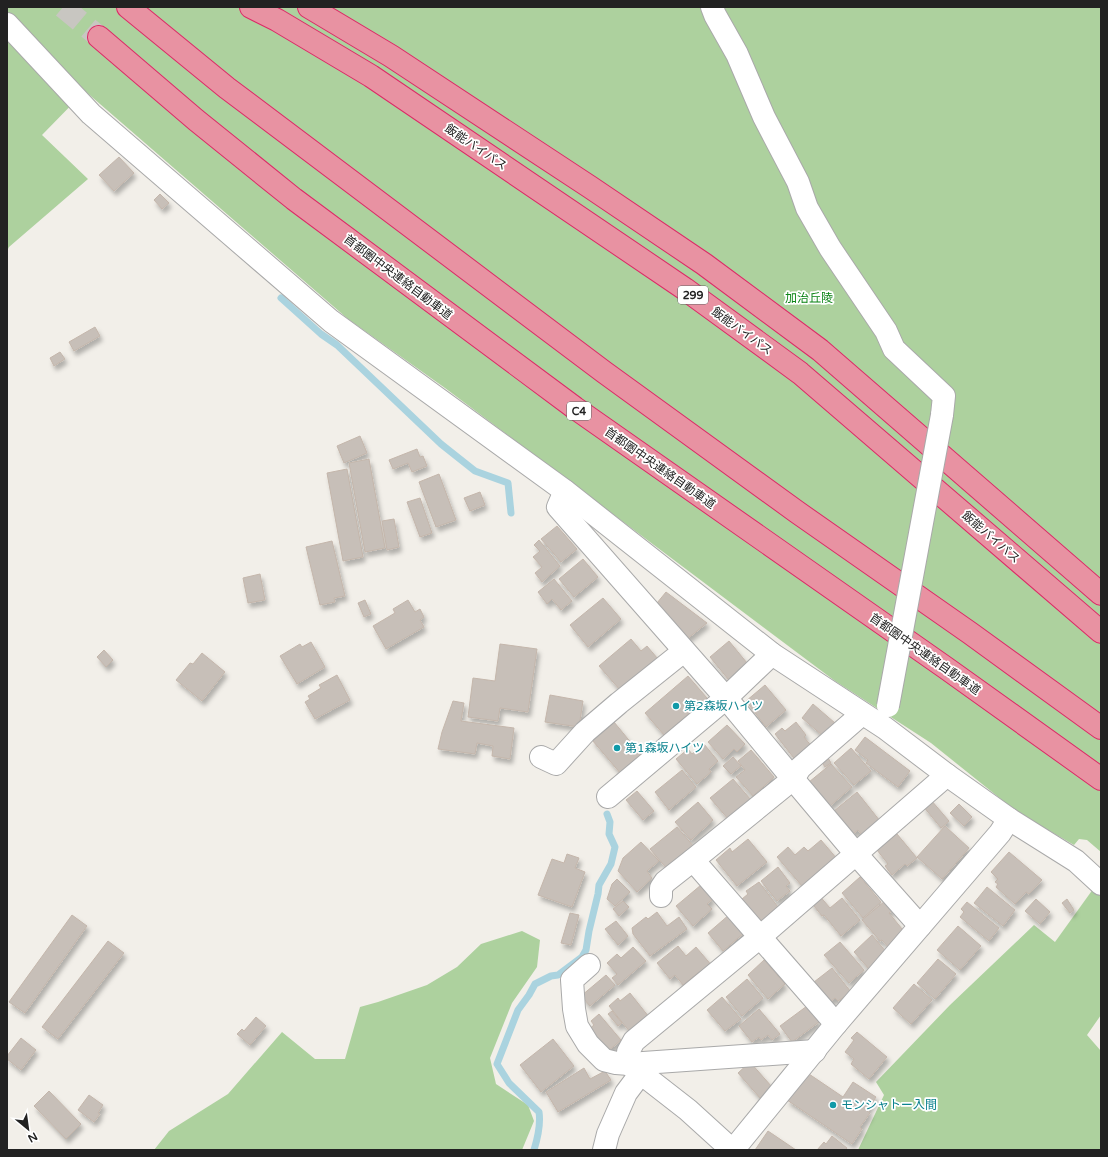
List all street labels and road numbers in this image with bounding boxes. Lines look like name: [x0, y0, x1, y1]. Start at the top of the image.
street label: 飯能バイパス: [442, 121, 510, 173]
street label: 首都圏中央連絡自動車道: [341, 232, 455, 322]
road number: 299: [678, 286, 708, 304]
street label: 飯能バイパス: [709, 304, 775, 358]
road number: C4: [567, 402, 591, 420]
street label: 首都圏中央連絡自動車道: [602, 424, 718, 512]
street label: 飯能バイパス: [959, 508, 1023, 566]
street label: 首都圏中央連絡自動車道: [867, 610, 983, 698]

